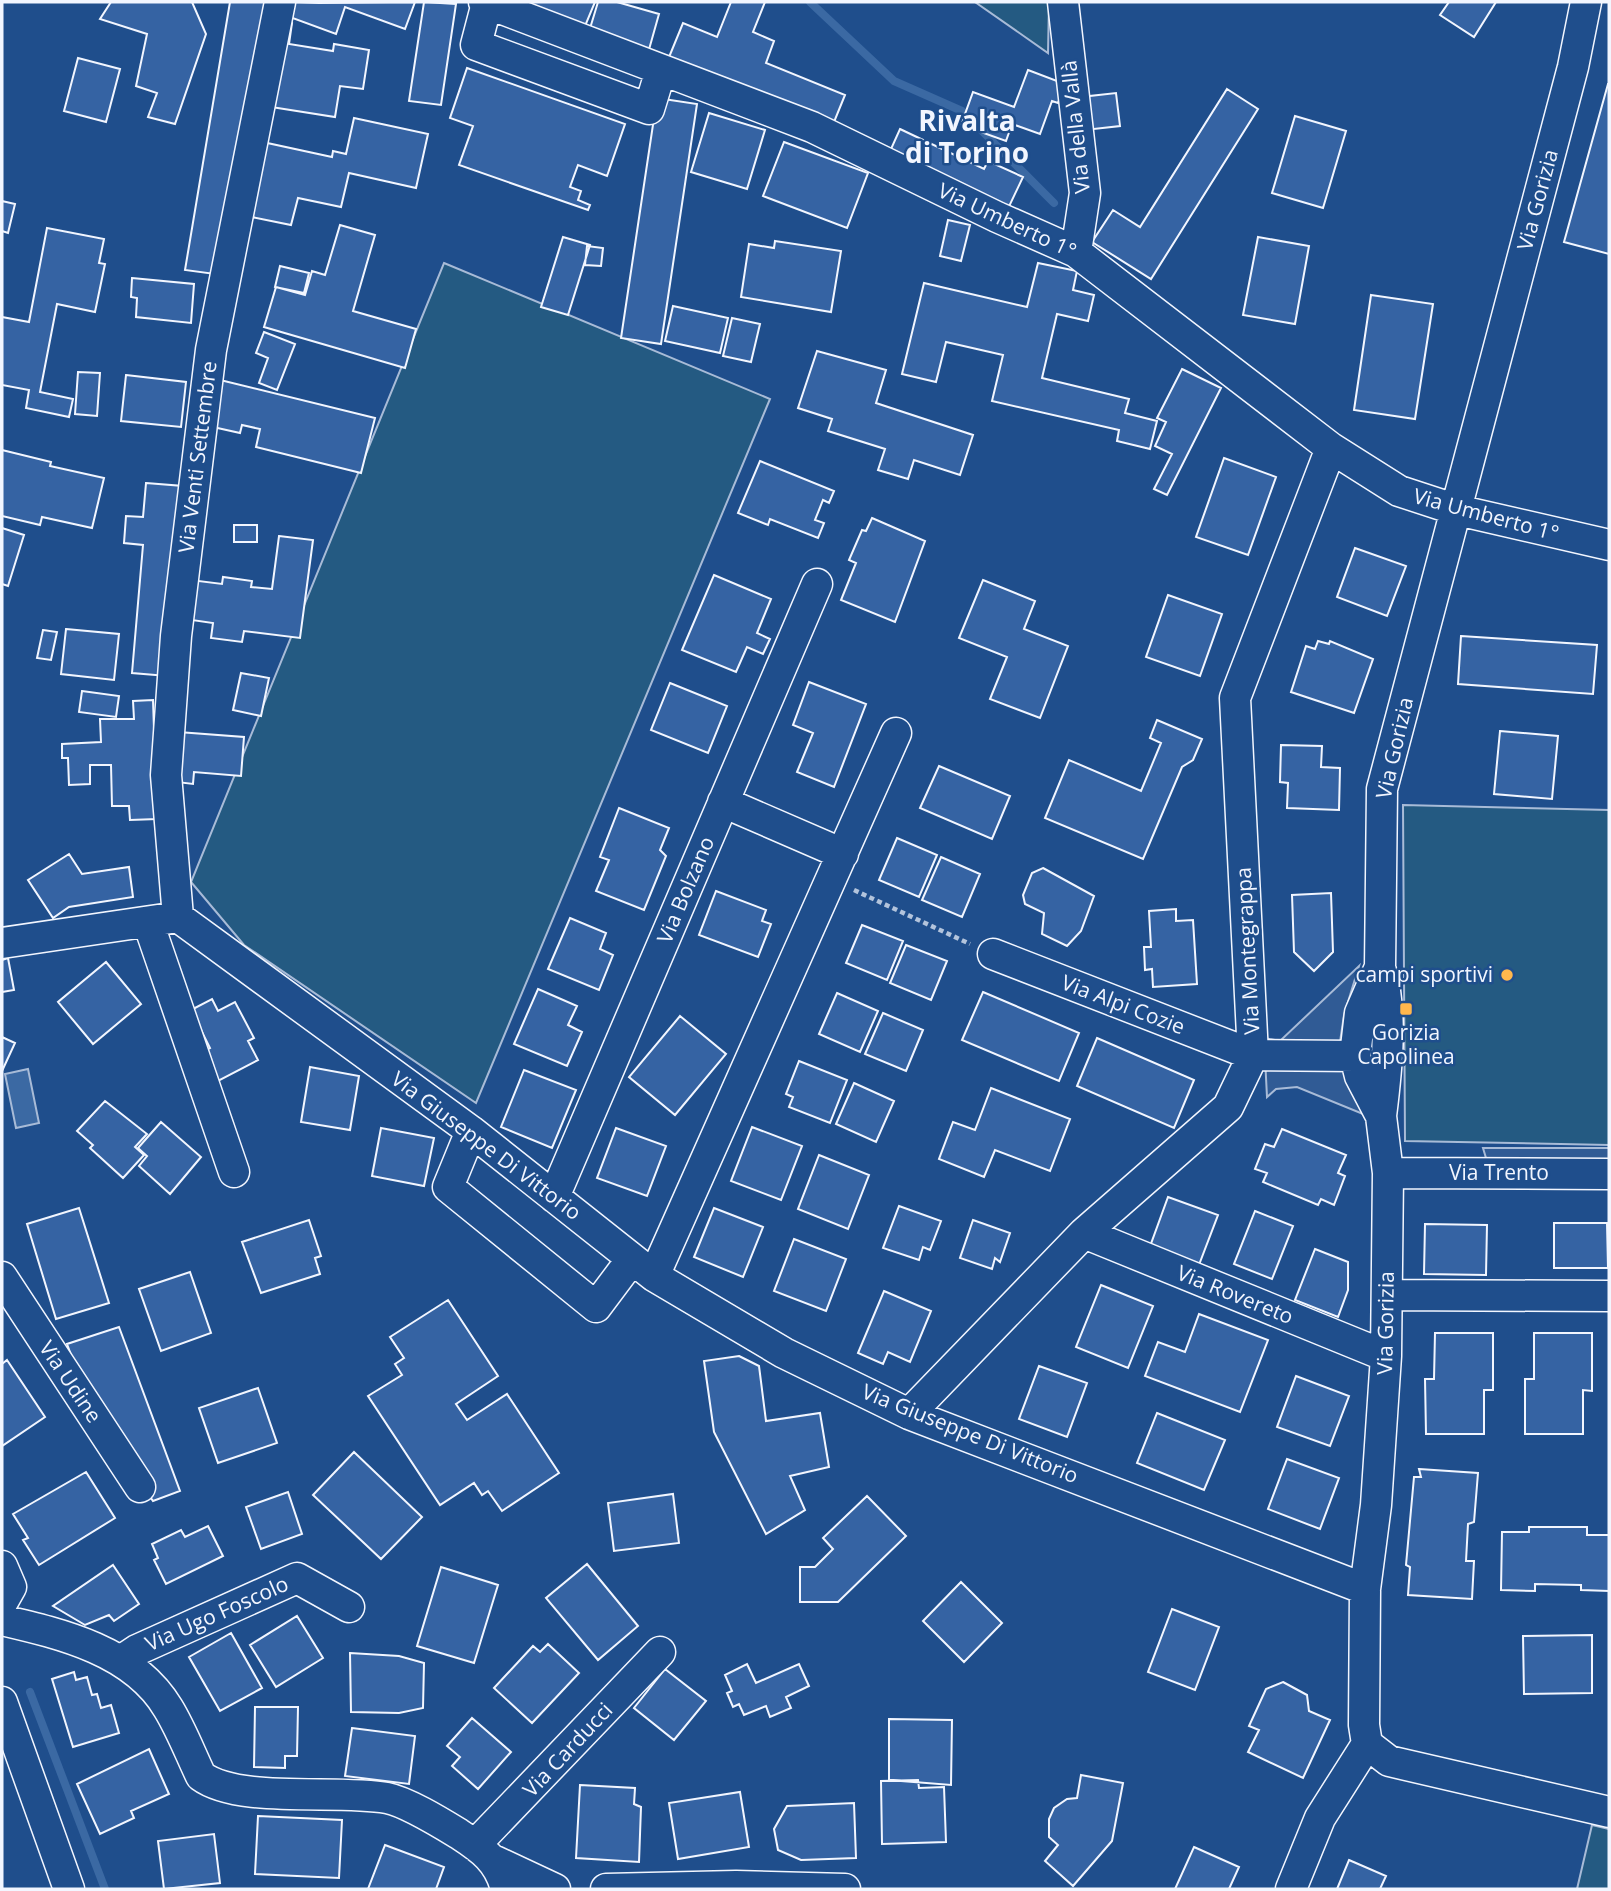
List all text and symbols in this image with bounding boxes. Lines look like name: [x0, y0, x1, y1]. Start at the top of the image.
street label: Via della Vallà: [1054, 59, 1096, 195]
district label: Rivalta di Torino: [905, 101, 1029, 171]
street label: Via Gorizia: [1510, 146, 1564, 253]
street label: Via Umberto 1°: [934, 176, 1081, 264]
street label: Via Venti Settembre: [171, 359, 223, 554]
street label: Via Umberto 1°: [1410, 481, 1562, 547]
street label: Via Gorizia: [1369, 694, 1419, 801]
street label: Via Bolzano: [650, 832, 720, 947]
street label: Via Montegrappa: [1229, 867, 1265, 1035]
place label: campi sportivi: [1356, 960, 1493, 988]
marker: campi sportivi: [1499, 967, 1515, 983]
street label: Via Alpi Cozie: [1058, 968, 1189, 1040]
marker: Gorizia Capolinea: [1398, 1001, 1414, 1017]
place label: Gorizia Capolinea: [1357, 1018, 1455, 1070]
street label: Via Giuseppe Di Vittorio: [386, 1064, 587, 1226]
street label: Via Trento: [1449, 1158, 1549, 1186]
street label: Via Rovereto: [1173, 1258, 1298, 1330]
street label: Via Gorizia: [1370, 1271, 1400, 1375]
street label: Via Udine: [33, 1335, 108, 1428]
street label: Via Giuseppe Di Vittorio: [858, 1377, 1083, 1489]
street label: Via Ugo Foscolo: [141, 1569, 293, 1657]
street label: Via Carducci: [516, 1696, 618, 1803]

